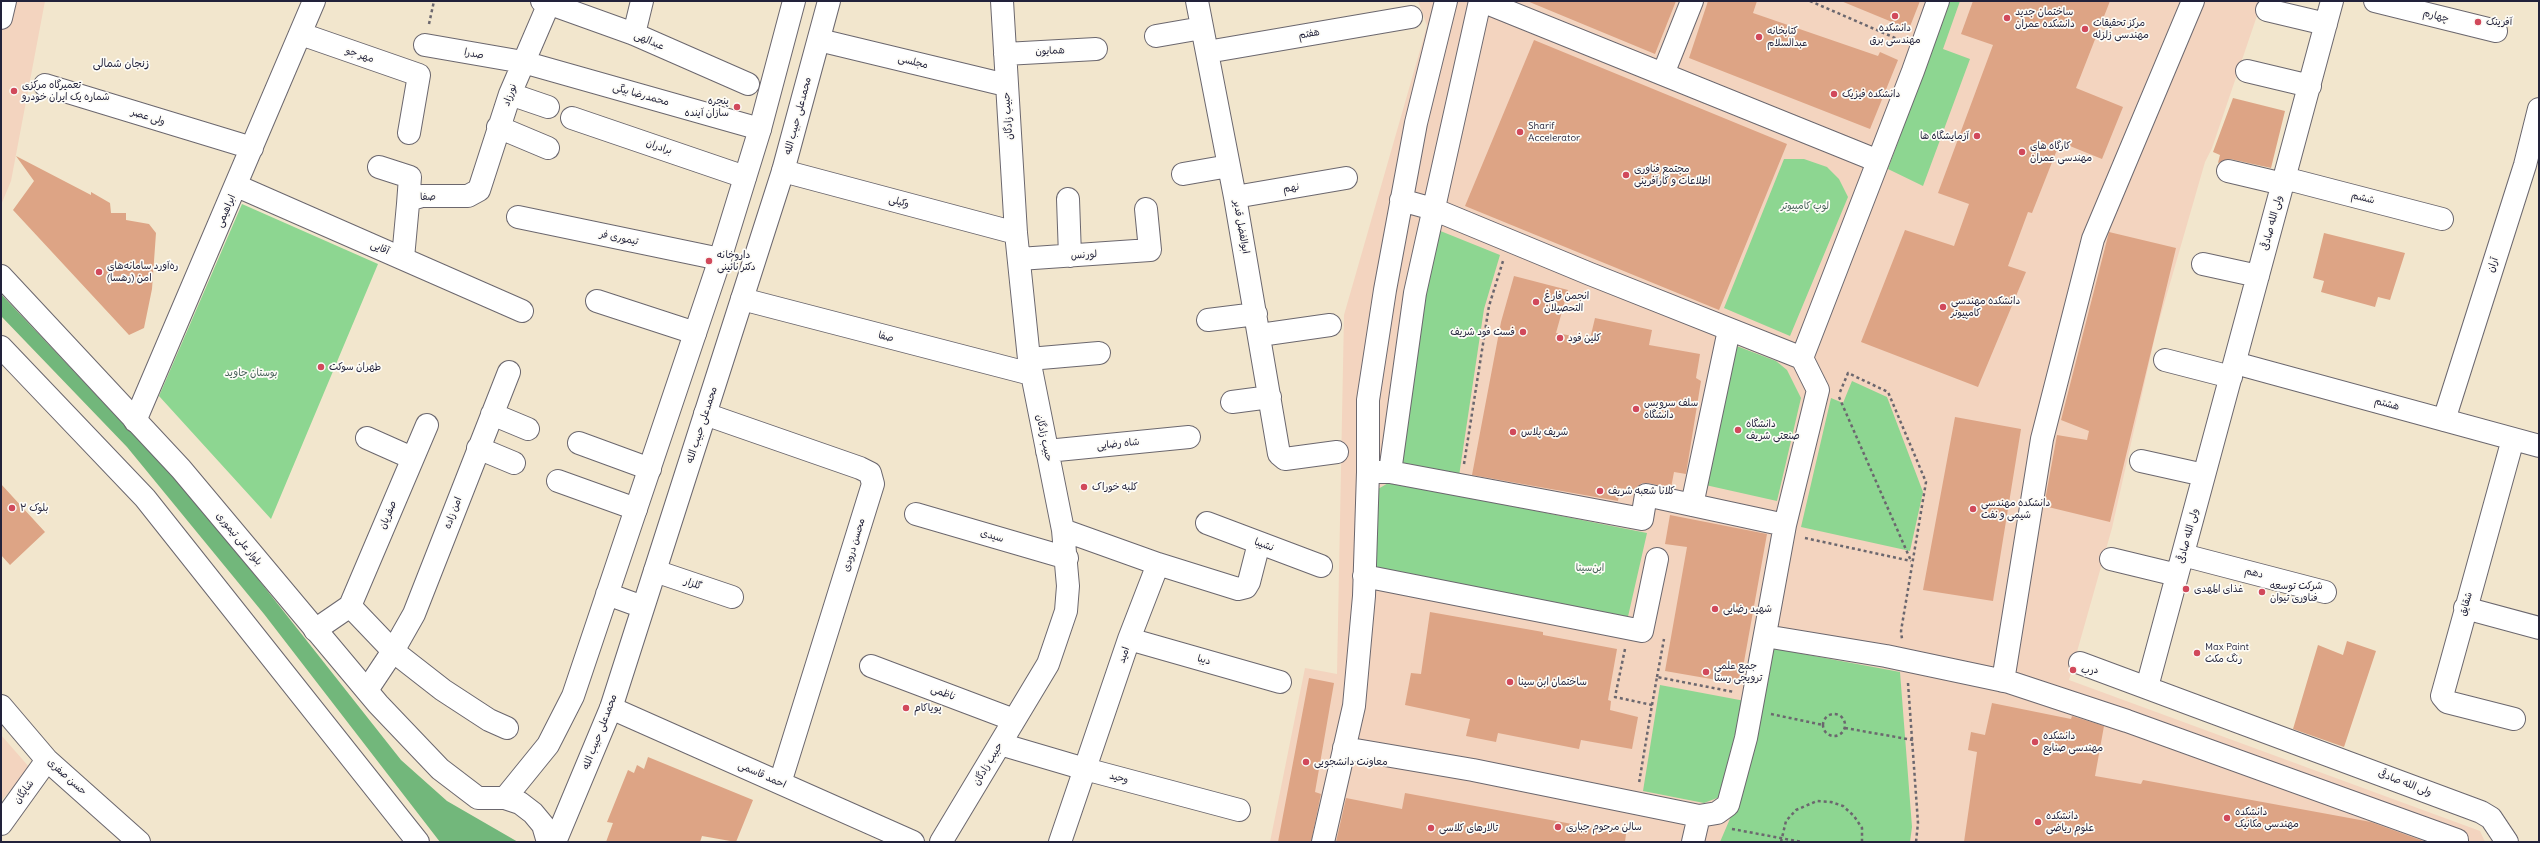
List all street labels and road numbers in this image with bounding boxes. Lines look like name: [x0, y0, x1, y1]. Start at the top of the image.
street label: چهارم: [2422, 7, 2450, 25]
street label: هفتم: [1297, 26, 1321, 42]
street label: عبدالهی: [632, 29, 666, 53]
street label: همایون: [1035, 44, 1065, 58]
street label: مهر جو: [344, 45, 376, 65]
street label: صدرا: [463, 46, 485, 62]
street label: مجلسی: [897, 52, 929, 72]
street label: محمدعلی حبیب الله: [782, 76, 814, 156]
street label: محمدرضا بیگی: [611, 81, 671, 109]
street label: نورزاد: [500, 82, 520, 108]
street label: حبیب زادگان: [1000, 92, 1016, 140]
street label: ولی عصر: [129, 106, 167, 128]
street label: برادران: [644, 137, 674, 157]
street label: نهم: [1282, 181, 1300, 195]
street label: ششم: [2350, 189, 2376, 207]
street label: صفا: [420, 191, 436, 203]
street label: ابراهیمی: [214, 193, 238, 229]
street label: وکیلی: [887, 194, 911, 210]
street label: ولی الله صادقی: [2259, 194, 2285, 252]
street label: ابوالفضل قدیر: [1230, 199, 1252, 255]
street label: تیموری فر: [599, 228, 639, 248]
street label: آقایی: [369, 239, 391, 257]
street label: لورنس: [1070, 248, 1098, 262]
street label: آران: [2485, 256, 2501, 274]
street label: صفا: [877, 329, 895, 345]
street label: محمدعلی حبیب الله: [684, 385, 720, 465]
street label: هشتم: [2373, 395, 2401, 413]
street label: حبیب زادگان: [1033, 413, 1055, 463]
street label: شاه رضایی: [1096, 436, 1140, 452]
street label: امن زاده: [441, 495, 465, 531]
street label: صفریان: [377, 499, 399, 531]
street label: ولی الله صادقی: [2175, 507, 2201, 565]
street label: بلوار علی تیموری: [213, 510, 265, 568]
street label: محسن درودی: [840, 517, 868, 573]
street label: سیدی: [979, 527, 1005, 545]
street label: نشیبا: [1253, 536, 1275, 554]
street label: دهم: [2243, 565, 2265, 581]
street label: گلزار: [683, 575, 703, 593]
street label: شقایق: [2457, 591, 2475, 617]
street label: امید: [1116, 645, 1132, 665]
street label: دیبا: [1196, 652, 1212, 668]
street label: ناظمی: [929, 683, 957, 703]
street label: محمدعلی حبیب الله: [580, 693, 620, 771]
street label: حبیب زادگان: [971, 740, 1005, 788]
street label: حسن صفری: [45, 756, 89, 798]
street label: احمد قاسمی: [736, 759, 788, 791]
street label: ولی الله صادقی: [2376, 767, 2434, 799]
street label: وحید: [1108, 770, 1130, 786]
street label: شایگان: [11, 778, 37, 806]

